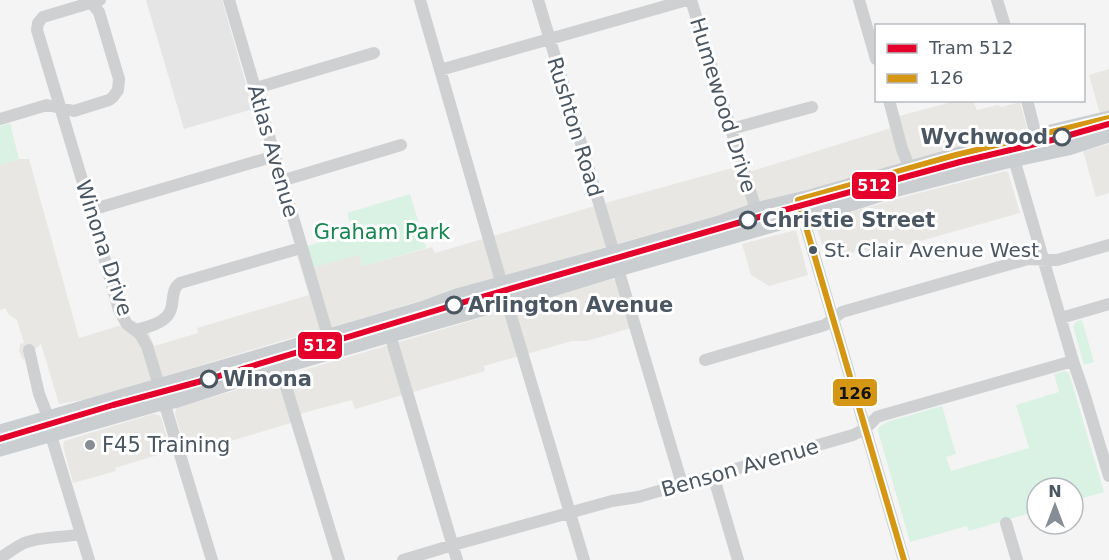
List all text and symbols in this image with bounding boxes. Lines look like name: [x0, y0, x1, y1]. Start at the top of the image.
street label: Humewood Drive: [685, 15, 761, 195]
legend: [875, 24, 1085, 102]
text: Tram 512: [928, 37, 1013, 58]
street label: Rushton Road: [542, 54, 608, 200]
text: 126: [929, 67, 963, 88]
street label: Atlas Avenue: [243, 82, 303, 220]
place label: Wychwood: [920, 125, 1048, 149]
marker: Wychwood: [1053, 128, 1071, 146]
line badge: 512: [851, 171, 897, 200]
text: 512: [857, 176, 891, 195]
street label: Winona Drive: [71, 177, 137, 319]
place label: Christie Street: [762, 208, 935, 232]
marker: Christie Street: [739, 211, 757, 229]
park label: Graham Park: [314, 220, 451, 244]
place label: St. Clair Avenue West: [824, 238, 1039, 262]
marker: St. Clair Avenue West: [807, 244, 819, 256]
place label: Arlington Avenue: [468, 293, 673, 317]
marker: Arlington Avenue: [445, 296, 463, 314]
line badge: 512: [297, 331, 343, 360]
text: 512: [303, 336, 337, 355]
place label: Winona: [223, 367, 312, 391]
marker: Winona: [200, 370, 218, 388]
line badge: 126: [832, 378, 878, 407]
text: 126: [838, 384, 872, 403]
place label: F45 Training: [102, 433, 230, 457]
street label: Benson Avenue: [659, 434, 821, 502]
marker: F45 Training: [83, 438, 97, 452]
north arrow: [1025, 476, 1085, 536]
text: N: [1048, 482, 1062, 501]

